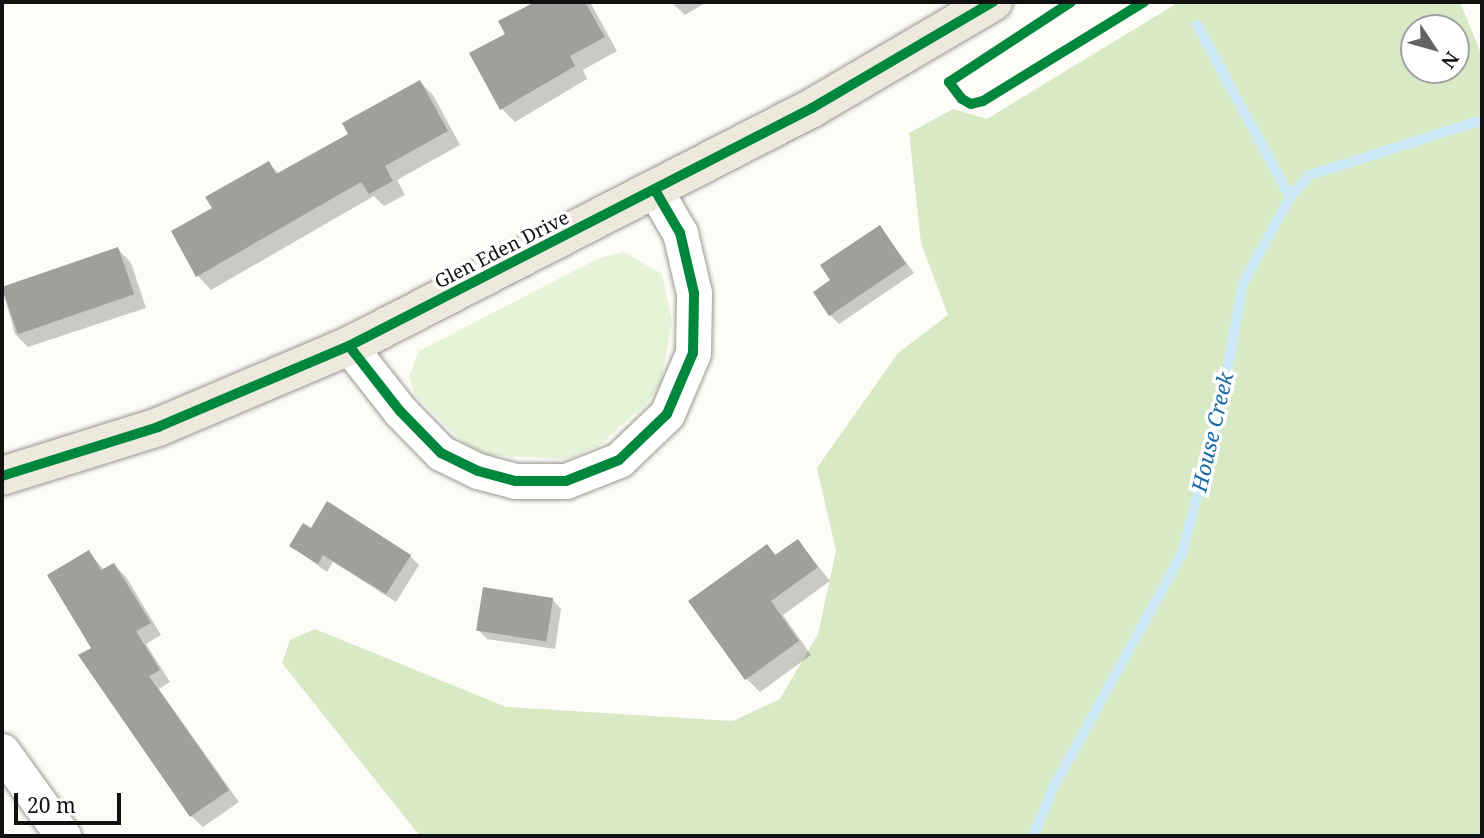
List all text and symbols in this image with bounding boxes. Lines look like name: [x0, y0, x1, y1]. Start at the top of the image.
north arrow: [1400, 14, 1470, 84]
text: N: [1435, 46, 1465, 74]
street label: Glen Eden Drive: [431, 206, 573, 294]
water label: House Creek: [1186, 370, 1238, 494]
scale bar: [18, 778, 124, 822]
text: 20 m: [27, 791, 76, 819]

